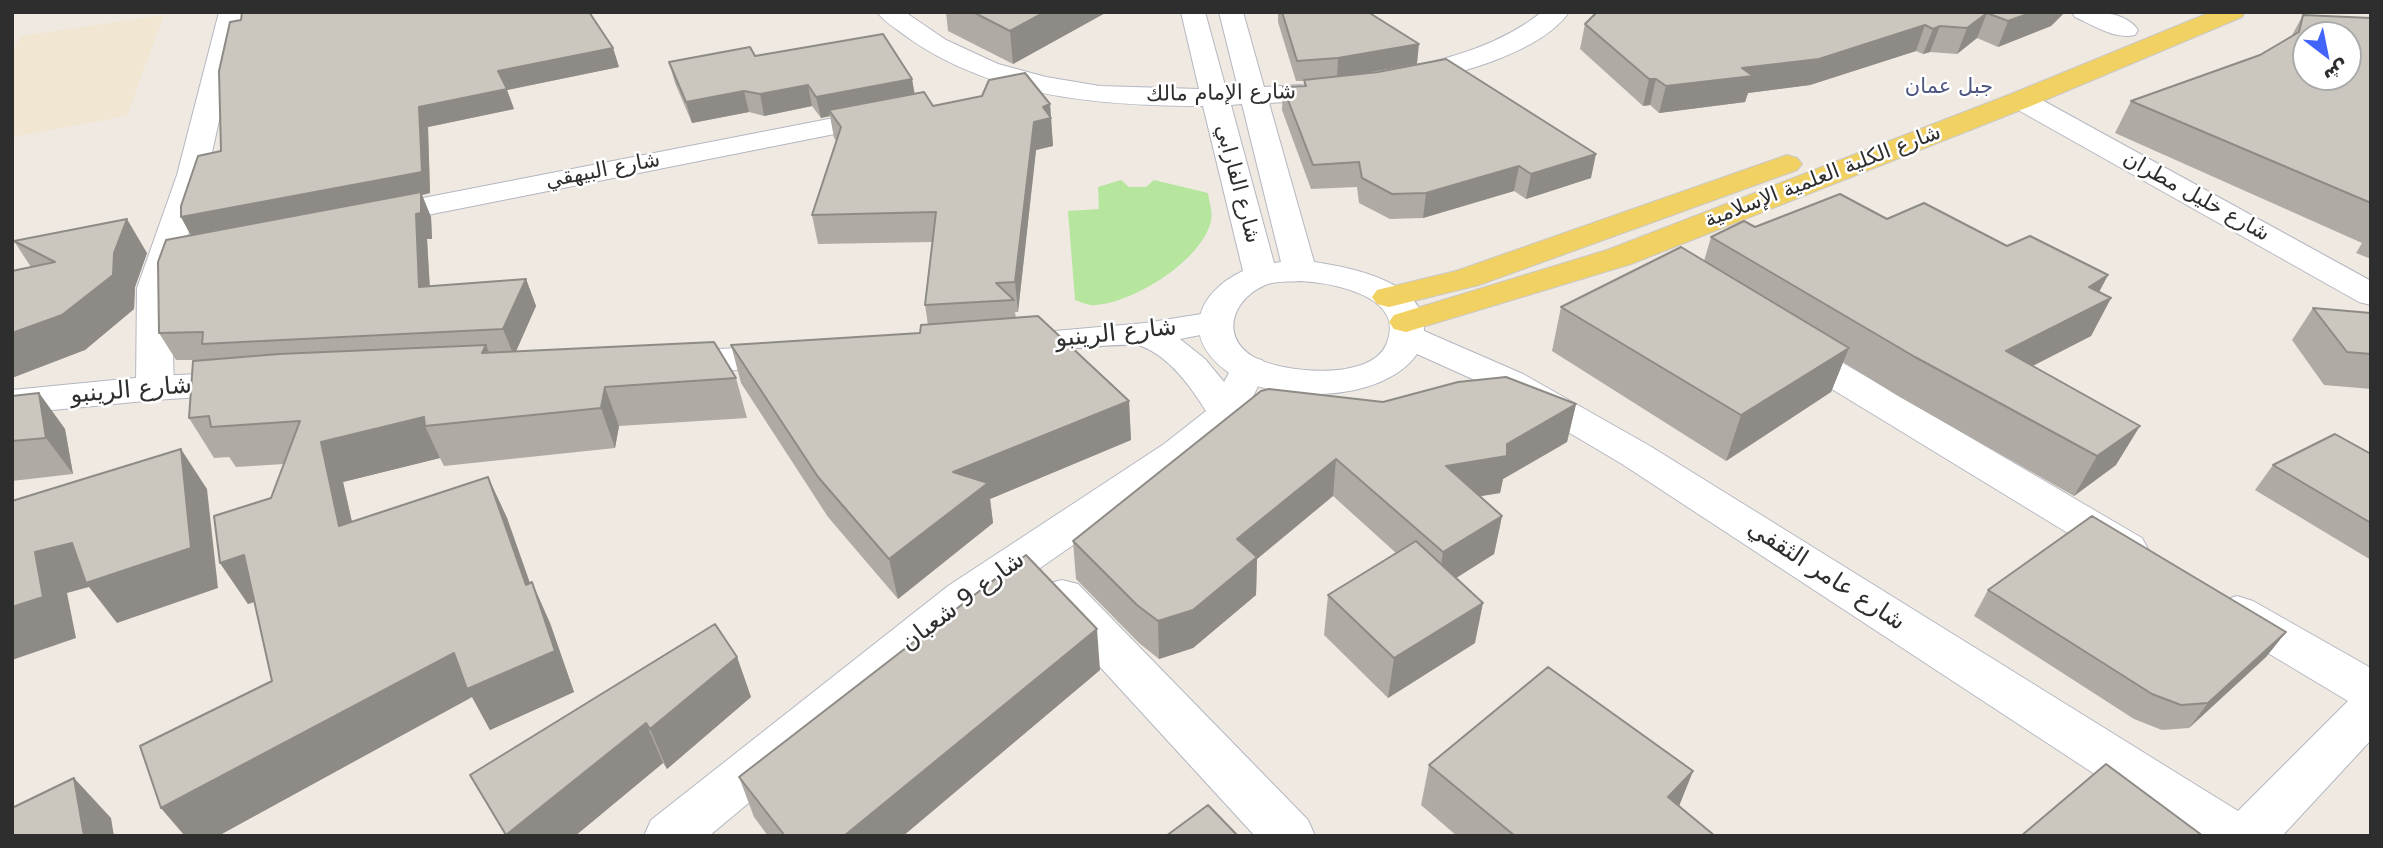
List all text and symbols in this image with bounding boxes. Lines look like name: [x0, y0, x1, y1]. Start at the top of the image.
north arrow: [2292, 21, 2362, 91]
text: ش: [2320, 56, 2354, 88]
district label: جبل عمان: [1905, 75, 1993, 101]
street label: شارع الإمام مالك: [1146, 80, 1296, 108]
street label: شارع الكلية العلمية الإسلامية: [1701, 120, 1945, 234]
street label: شارع الفارابي: [1209, 122, 1265, 246]
street label: شارع خليل مطران: [2118, 146, 2274, 248]
street label: شارع البيهقي: [544, 148, 662, 194]
street label: شارع الرينبو: [1054, 313, 1178, 355]
street label: شارع الرينبو: [69, 371, 193, 411]
street label: شارع عامر الثقفي: [1742, 514, 1910, 638]
street label: شارع 9 شعبان: [895, 546, 1031, 658]

